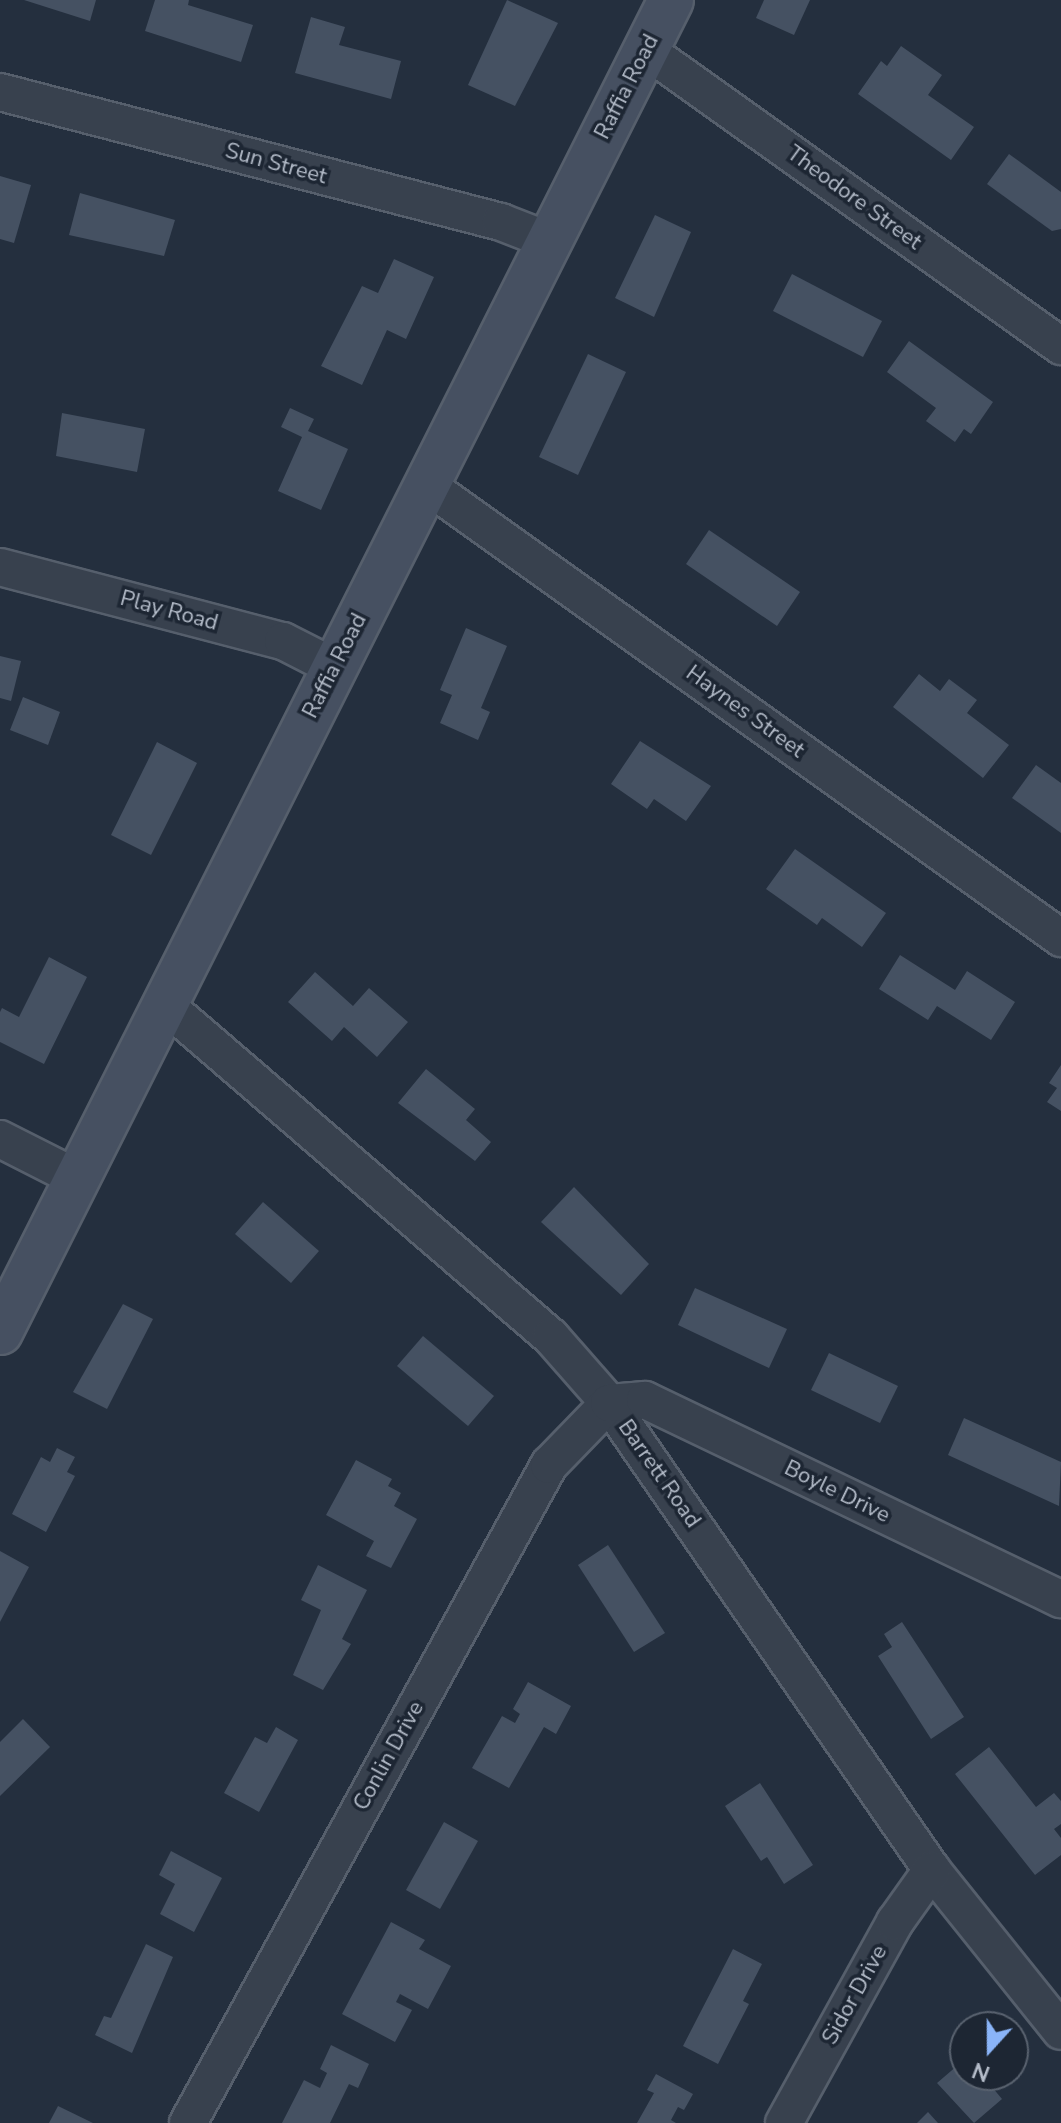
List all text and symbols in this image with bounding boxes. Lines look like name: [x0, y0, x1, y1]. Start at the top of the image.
street label: Raffia Road: [589, 30, 665, 144]
street label: Sun Street: [222, 138, 330, 190]
street label: Theodore Street: [782, 140, 926, 256]
street label: Play Road: [117, 585, 221, 637]
street label: Raffia Road: [297, 609, 373, 723]
street label: Haynes Street: [681, 660, 809, 764]
street label: Barrett Road: [612, 1415, 706, 1533]
street label: Boyle Drive: [780, 1455, 894, 1529]
street label: Conlin Drive: [348, 1697, 430, 1815]
street label: Sidor Drive: [817, 1941, 893, 2049]
north arrow: [949, 2011, 1029, 2091]
text: N: [968, 2055, 994, 2088]

